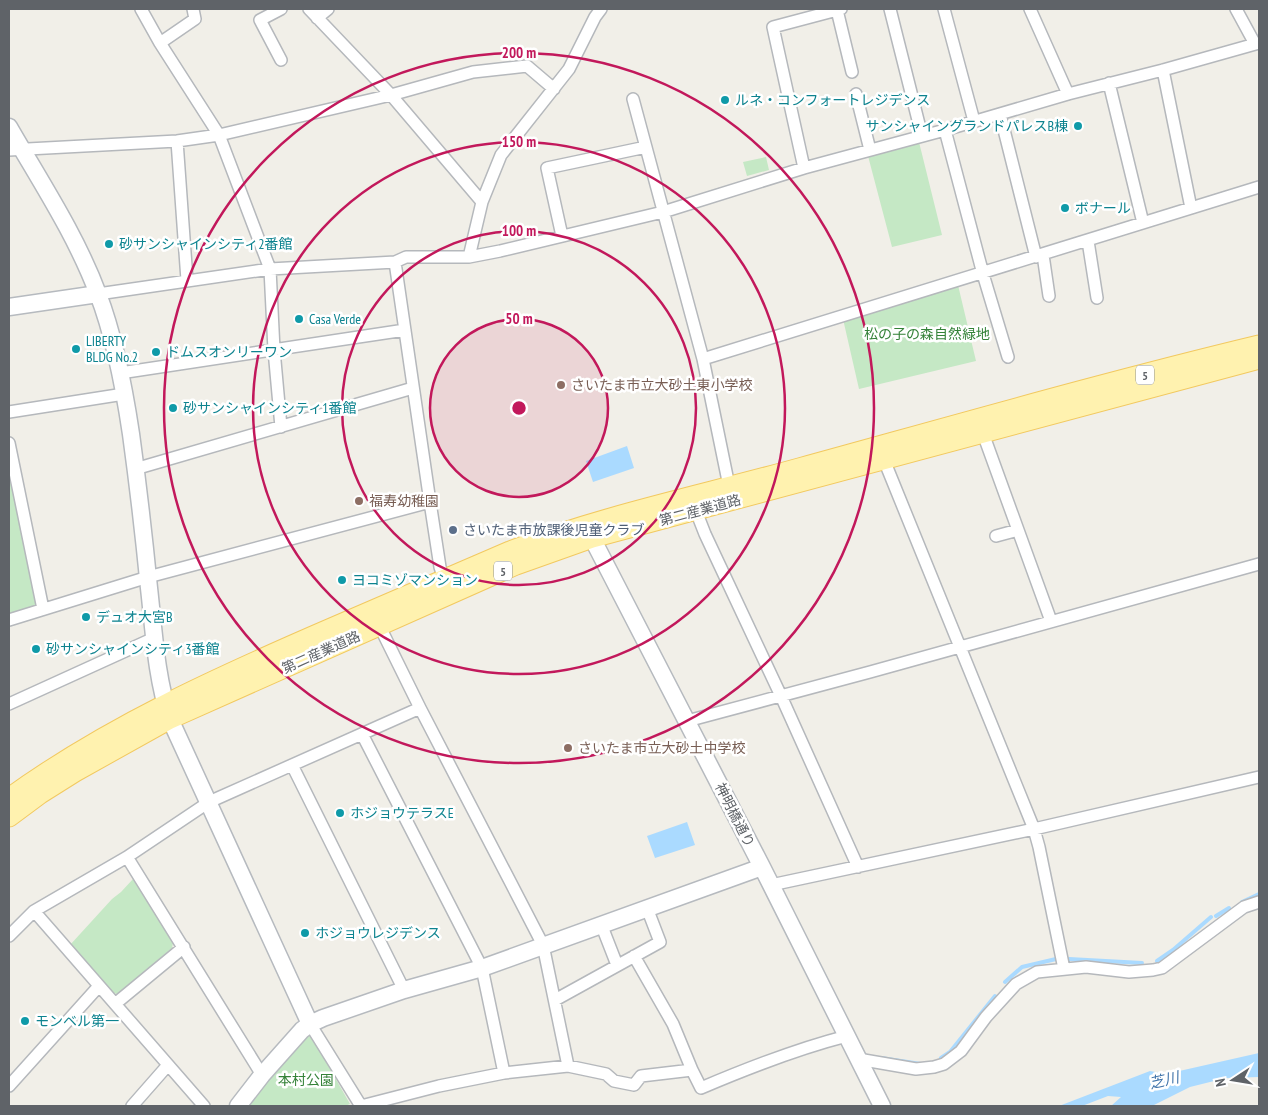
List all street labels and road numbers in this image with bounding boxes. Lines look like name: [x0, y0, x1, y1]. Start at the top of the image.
road number: 5: [1136, 366, 1154, 384]
street label: 第二産業道路: [657, 490, 743, 530]
road number: 5: [494, 562, 512, 580]
street label: 第二産業道路: [279, 627, 363, 677]
street label: 神明橋通り: [711, 780, 759, 850]

